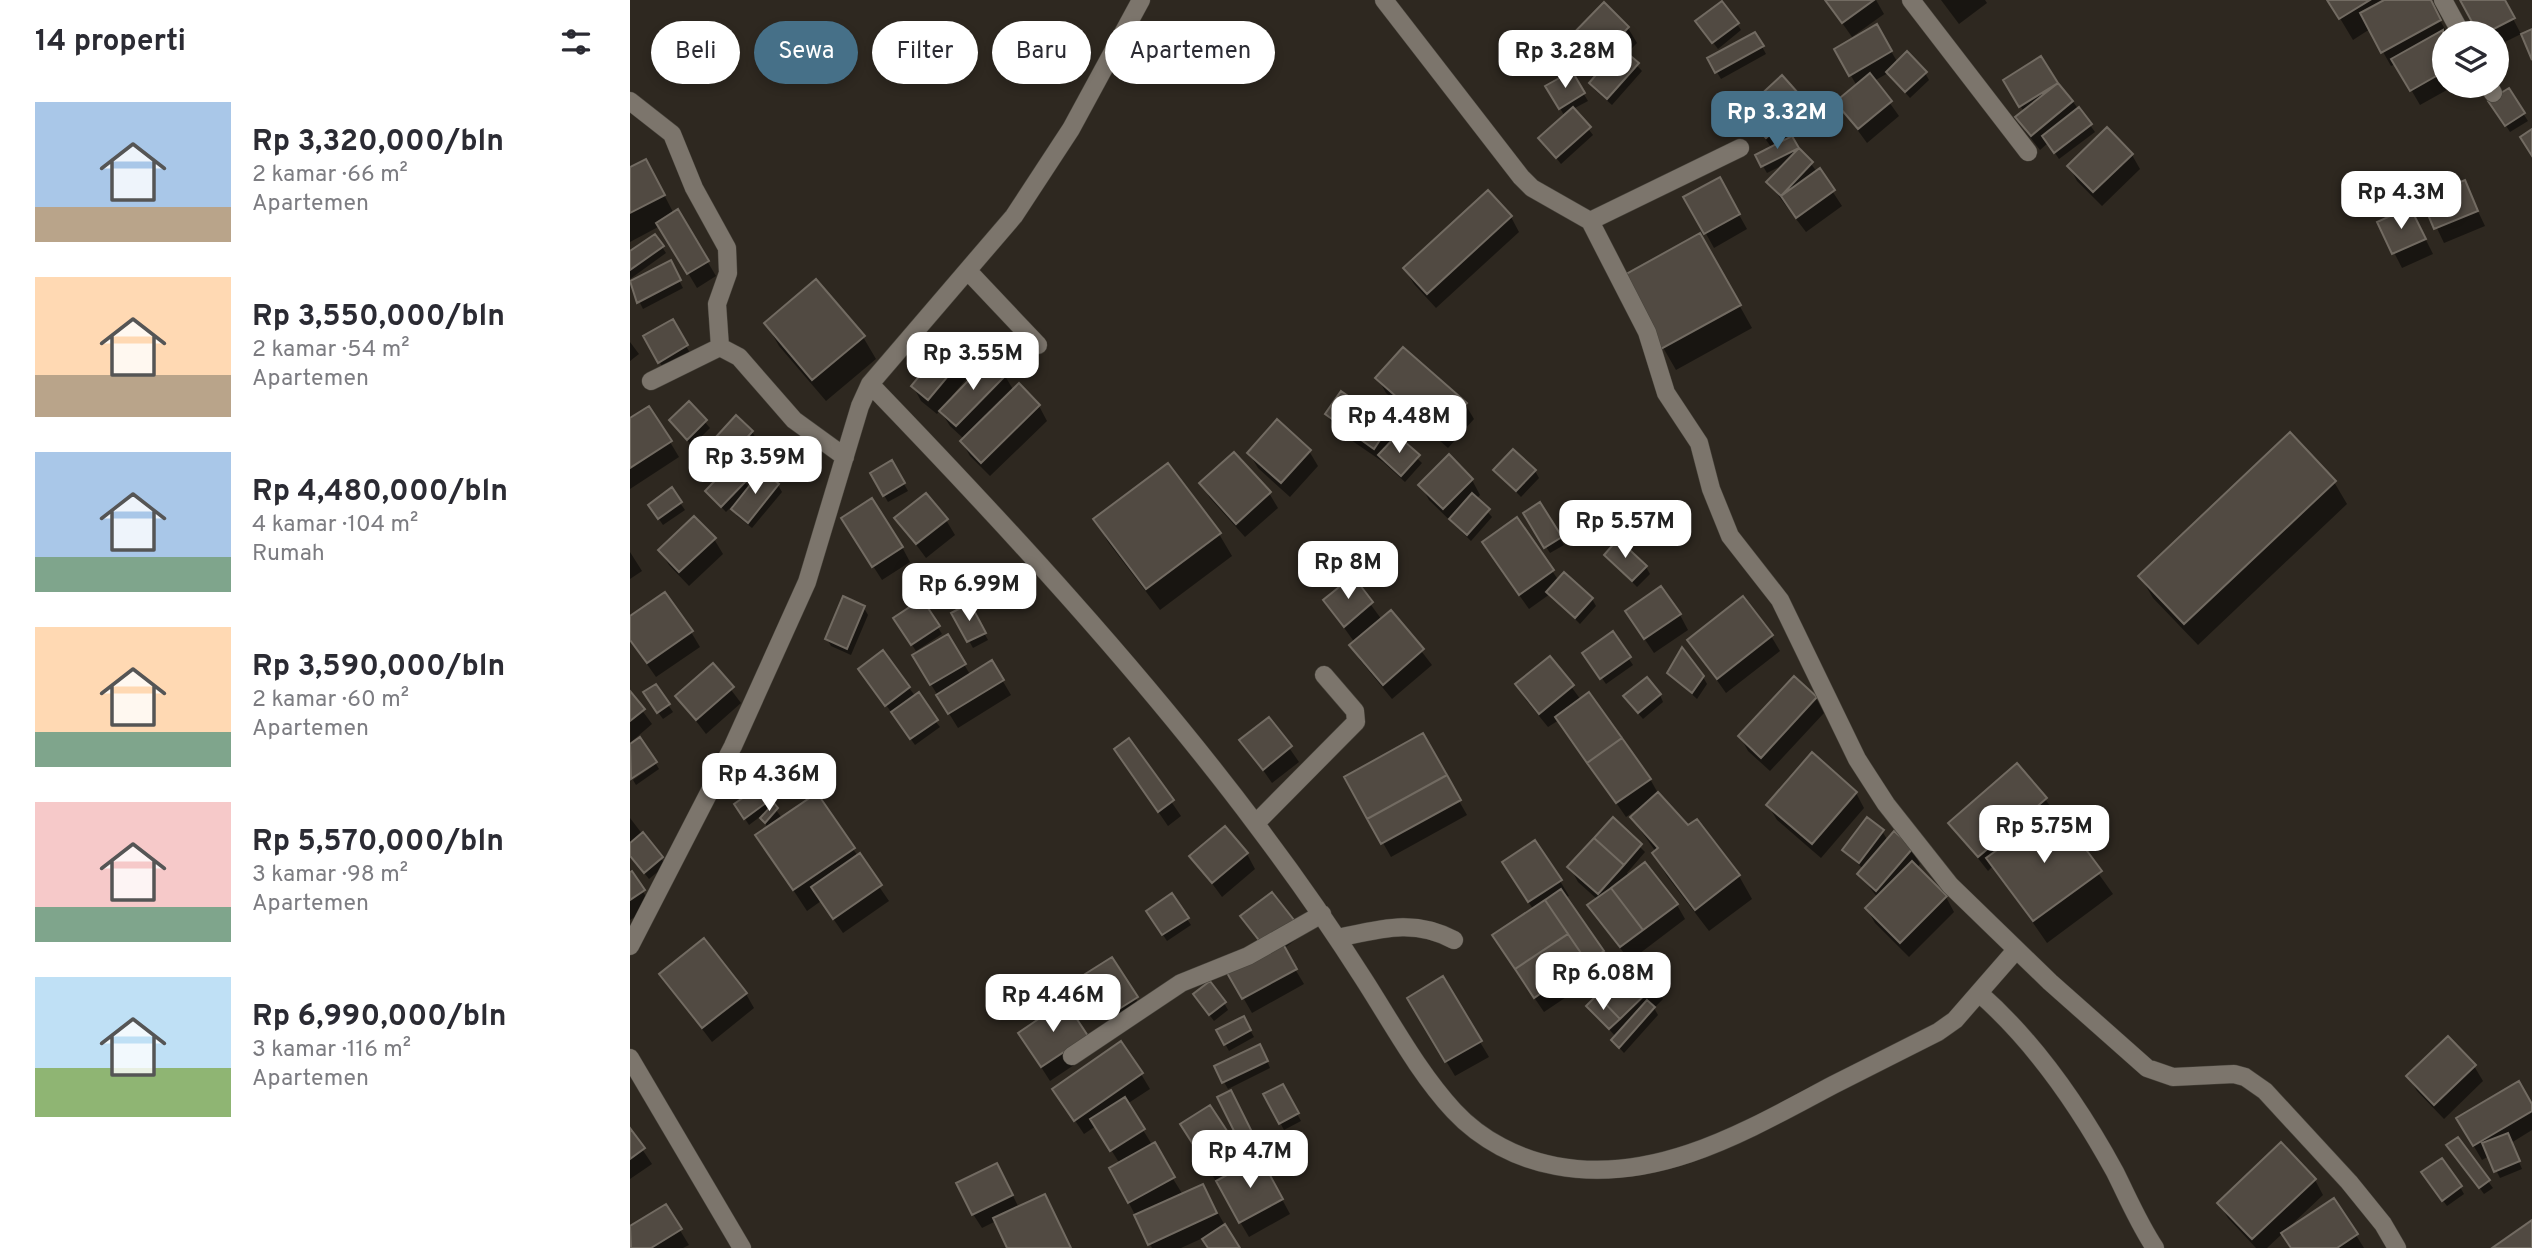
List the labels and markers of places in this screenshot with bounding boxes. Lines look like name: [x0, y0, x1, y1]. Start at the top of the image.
pin: Rp 3.28M: [1493, 31, 1637, 90]
pin: Rp 3.32M: [1705, 92, 1849, 151]
pin: Rp 4.3M: [2336, 172, 2466, 231]
pin: Rp 3.55M: [901, 332, 1045, 392]
pin: Rp 4.48M: [1327, 396, 1471, 455]
pin: Rp 3.59M: [683, 436, 827, 496]
pin: Rp 5.57M: [1553, 500, 1697, 560]
pin: Rp 8M: [1299, 542, 1397, 601]
pin: Rp 6.99M: [897, 564, 1041, 623]
pin: Rp 4.36M: [697, 754, 841, 813]
pin: Rp 5.75M: [1972, 806, 2116, 865]
pin: Rp 6.08M: [1531, 953, 1675, 1012]
pin: Rp 4.46M: [981, 974, 1125, 1034]
pin: Rp 4.7M: [1185, 1130, 1315, 1190]

